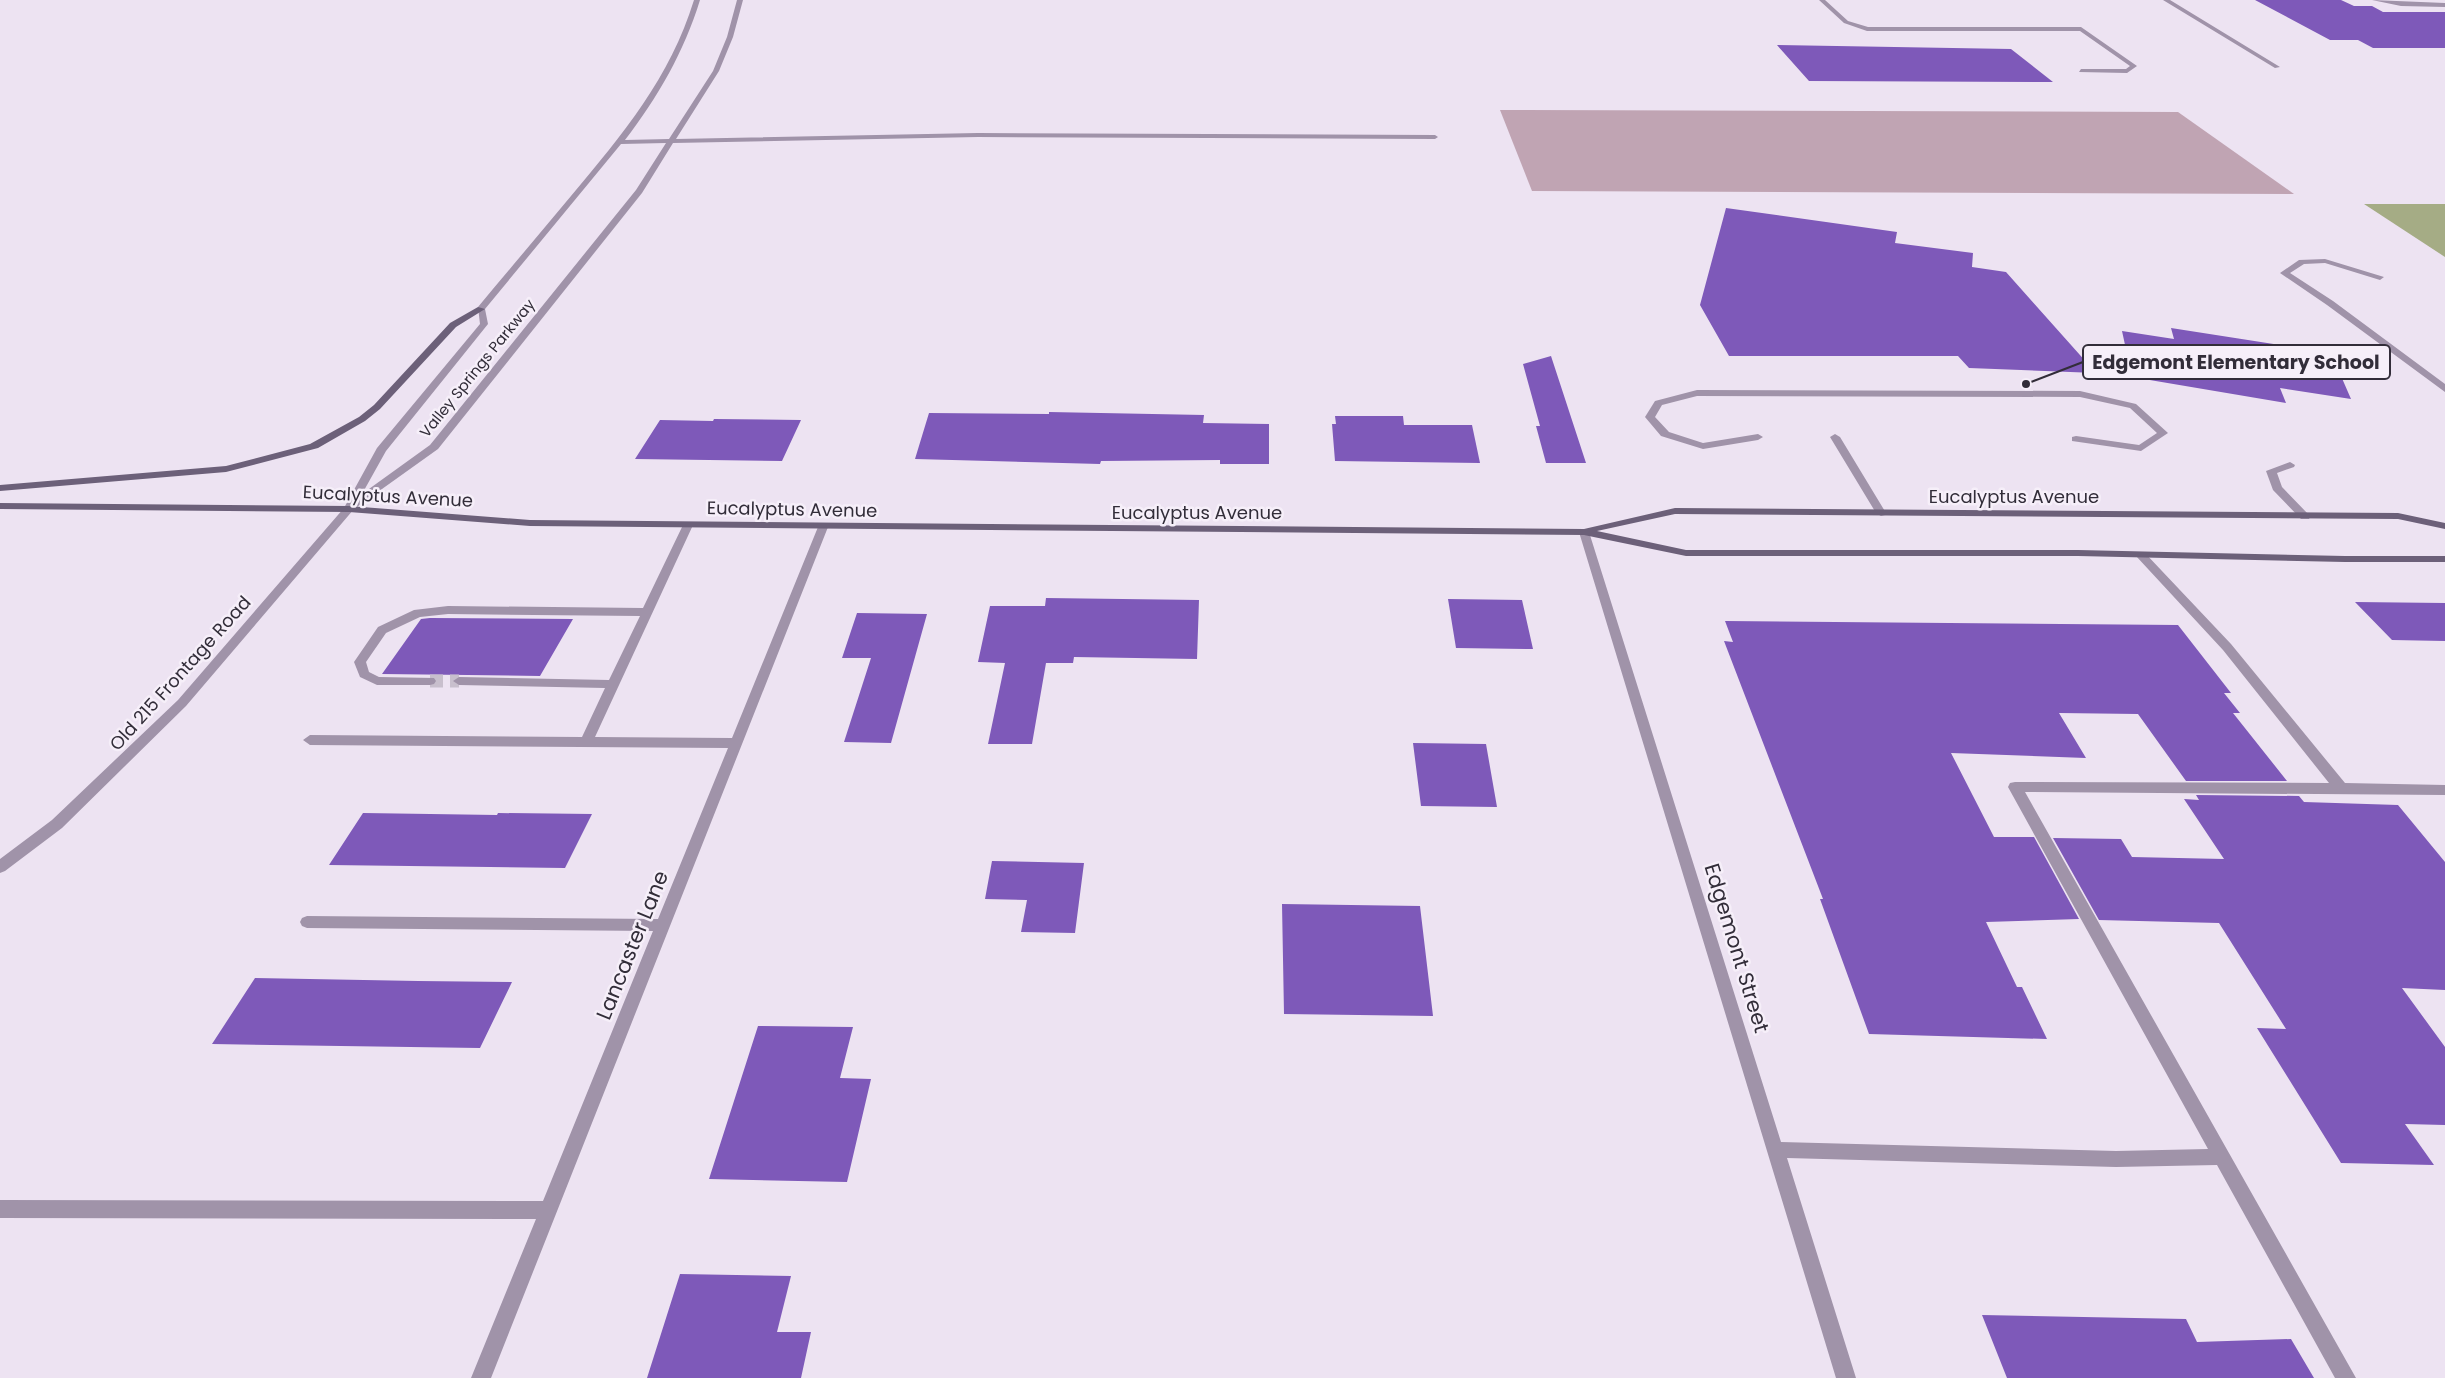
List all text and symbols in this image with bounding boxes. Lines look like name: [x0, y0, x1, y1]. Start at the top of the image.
street label: Valley Springs Parkway: [415, 294, 540, 442]
callout: Edgemont Elementary School: [2083, 345, 2390, 379]
text: Edgemont Elementary School: [2092, 349, 2380, 376]
street label: Eucalyptus Avenue: [302, 479, 474, 513]
street label: Eucalyptus Avenue: [1929, 484, 2099, 509]
street label: Eucalyptus Avenue: [707, 495, 877, 523]
street label: Eucalyptus Avenue: [1112, 500, 1282, 525]
street label: Old 215 Frontage Road: [104, 590, 256, 756]
street label: Edgemont Street: [1697, 860, 1777, 1036]
street label: Lancaster Lane: [589, 866, 675, 1024]

